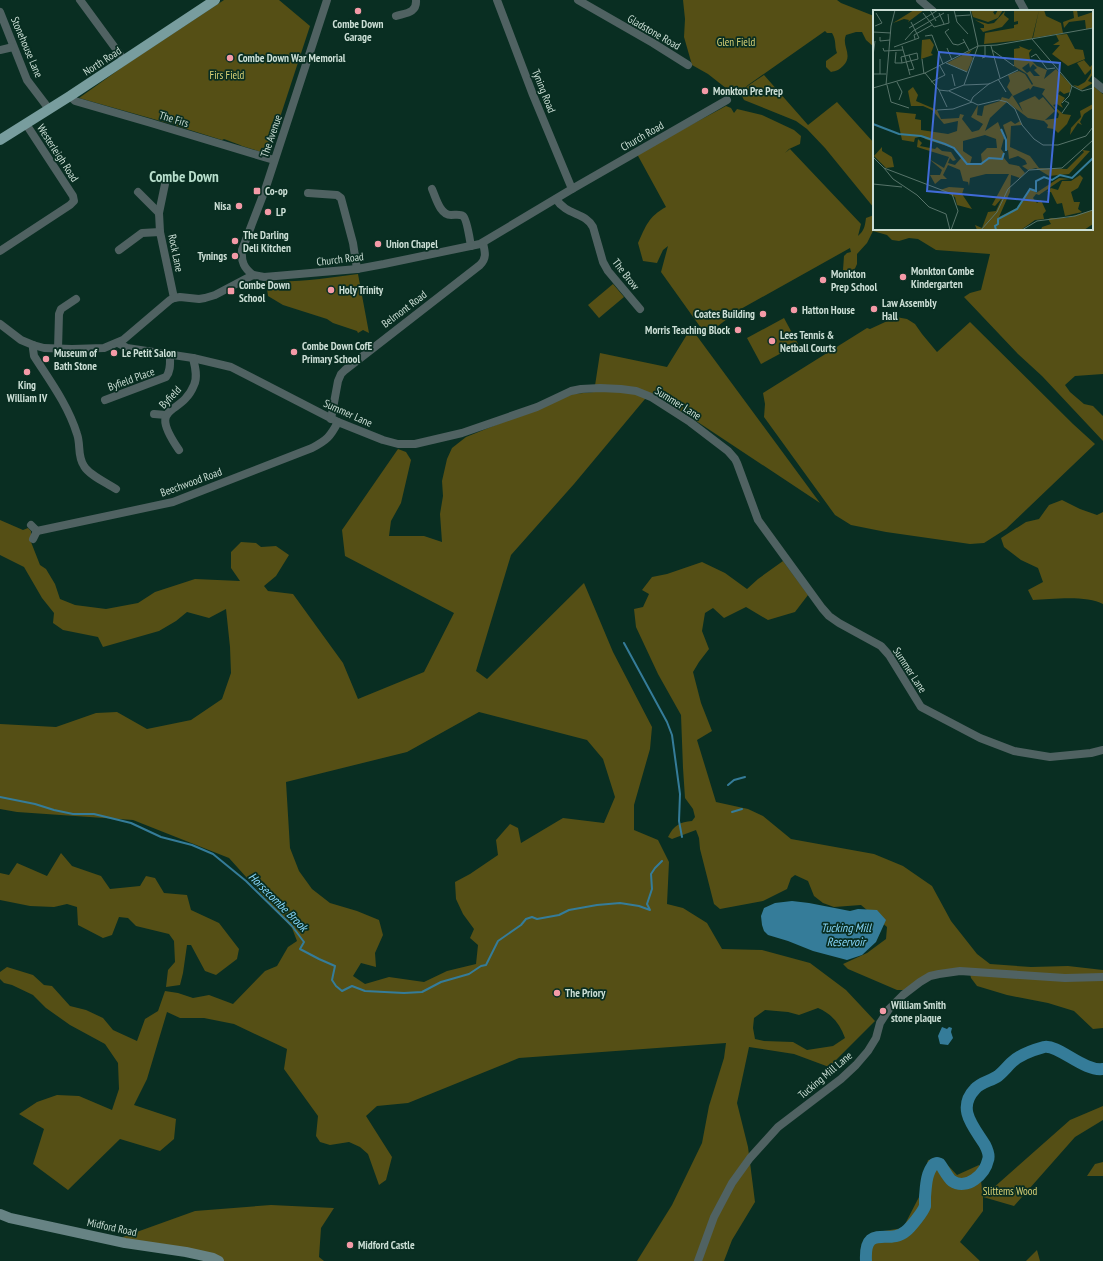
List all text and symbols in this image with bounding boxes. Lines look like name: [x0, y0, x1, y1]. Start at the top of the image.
marker: Combe Down Garage: [353, 6, 363, 16]
inset map: [873, 10, 1093, 230]
street label: Gladstone Road: [625, 11, 683, 53]
street label: Stonehouse Lane: [8, 14, 46, 80]
place label: Combe Down Garage: [333, 17, 384, 44]
park label: Glen Field: [717, 35, 755, 49]
street label: North Road: [80, 43, 124, 79]
place label: Combe Down War Memorial: [238, 51, 346, 65]
marker: Combe Down War Memorial: [225, 53, 235, 63]
street label: Tyning Road: [529, 67, 559, 115]
park label: Firs Field: [210, 68, 245, 82]
place label: Monkton Pre Prep: [713, 84, 783, 98]
marker: Monkton Pre Prep: [700, 86, 710, 96]
street label: The Firs: [157, 108, 191, 130]
street label: The Avenue: [257, 112, 285, 159]
street label: Church Road: [618, 118, 666, 154]
street label: Westerleigh Road: [34, 122, 82, 185]
district label: Combe Down: [149, 167, 219, 186]
place label: Co-op: [265, 184, 288, 198]
marker: Co-op: [252, 186, 262, 196]
place label: Nisa: [214, 199, 231, 213]
marker: Nisa: [234, 201, 244, 211]
place label: LP: [276, 205, 287, 219]
marker: LP: [263, 207, 273, 217]
place label: The Darling Deli Kitchen: [243, 228, 291, 255]
street label: Rock Lane: [165, 233, 187, 274]
marker: The Darling Deli Kitchen: [230, 236, 240, 246]
place label: Union Chapel: [386, 237, 438, 251]
marker: Union Chapel: [373, 239, 383, 249]
place label: Tynings: [197, 249, 227, 263]
street label: Church Road: [316, 249, 365, 269]
marker: Tynings: [230, 251, 240, 261]
street label: The Brow: [609, 256, 643, 293]
place label: Monkton Combe Kindergarten: [911, 264, 975, 291]
place label: Monkton Prep School: [831, 267, 878, 294]
marker: Monkton Combe Kindergarten: [898, 272, 908, 282]
marker: Monkton Prep School: [818, 275, 828, 285]
place label: Combe Down School: [239, 278, 290, 305]
place label: Holy Trinity: [339, 283, 384, 297]
marker: Holy Trinity: [326, 285, 336, 295]
marker: Combe Down School: [226, 286, 236, 296]
street label: Belmont Road: [379, 287, 430, 331]
place label: Law Assembly Hall: [882, 296, 937, 323]
place label: Hatton House: [802, 303, 855, 317]
marker: Law Assembly Hall: [869, 304, 879, 314]
marker: Hatton House: [789, 305, 799, 315]
place label: Coates Building: [694, 307, 755, 321]
marker: Coates Building: [758, 309, 768, 319]
place label: Morris Teaching Block: [645, 323, 730, 337]
marker: Morris Teaching Block: [733, 325, 743, 335]
place label: Lees Tennis & Netball Courts: [780, 328, 836, 355]
marker: Lees Tennis & Netball Courts: [767, 336, 777, 346]
place label: Combe Down CofE Primary School: [302, 339, 372, 366]
place label: Museum of Bath Stone: [54, 346, 98, 373]
place label: Le Petit Salon: [122, 346, 176, 360]
marker: Combe Down CofE Primary School: [289, 347, 299, 357]
marker: Le Petit Salon: [109, 348, 119, 358]
marker: Museum of Bath Stone: [41, 354, 51, 364]
street label: Byfield Place: [106, 364, 157, 394]
marker: King William IV: [22, 367, 32, 377]
place label: King William IV: [6, 378, 48, 405]
street label: Byfield: [156, 383, 184, 411]
street label: Summer Lane: [652, 383, 704, 423]
street label: Summer Lane: [321, 396, 375, 430]
street label: Beechwood Road: [158, 464, 224, 500]
street label: Summer Lane: [890, 644, 930, 696]
water label: Horsecombe Brook: [246, 869, 312, 935]
water label: Tucking Mill Reservoir: [821, 920, 872, 949]
place label: The Priory: [565, 986, 606, 1000]
marker: The Priory: [552, 988, 562, 998]
place label: William Smith stone plaque: [890, 998, 946, 1025]
marker: William Smith stone plaque: [878, 1006, 888, 1016]
street label: Tucking Mill Lane: [795, 1048, 855, 1102]
park label: Slittems Wood: [983, 1184, 1037, 1198]
street label: Midford Road: [86, 1215, 138, 1239]
place label: Midford Castle: [358, 1238, 415, 1252]
marker: Midford Castle: [345, 1240, 355, 1250]

